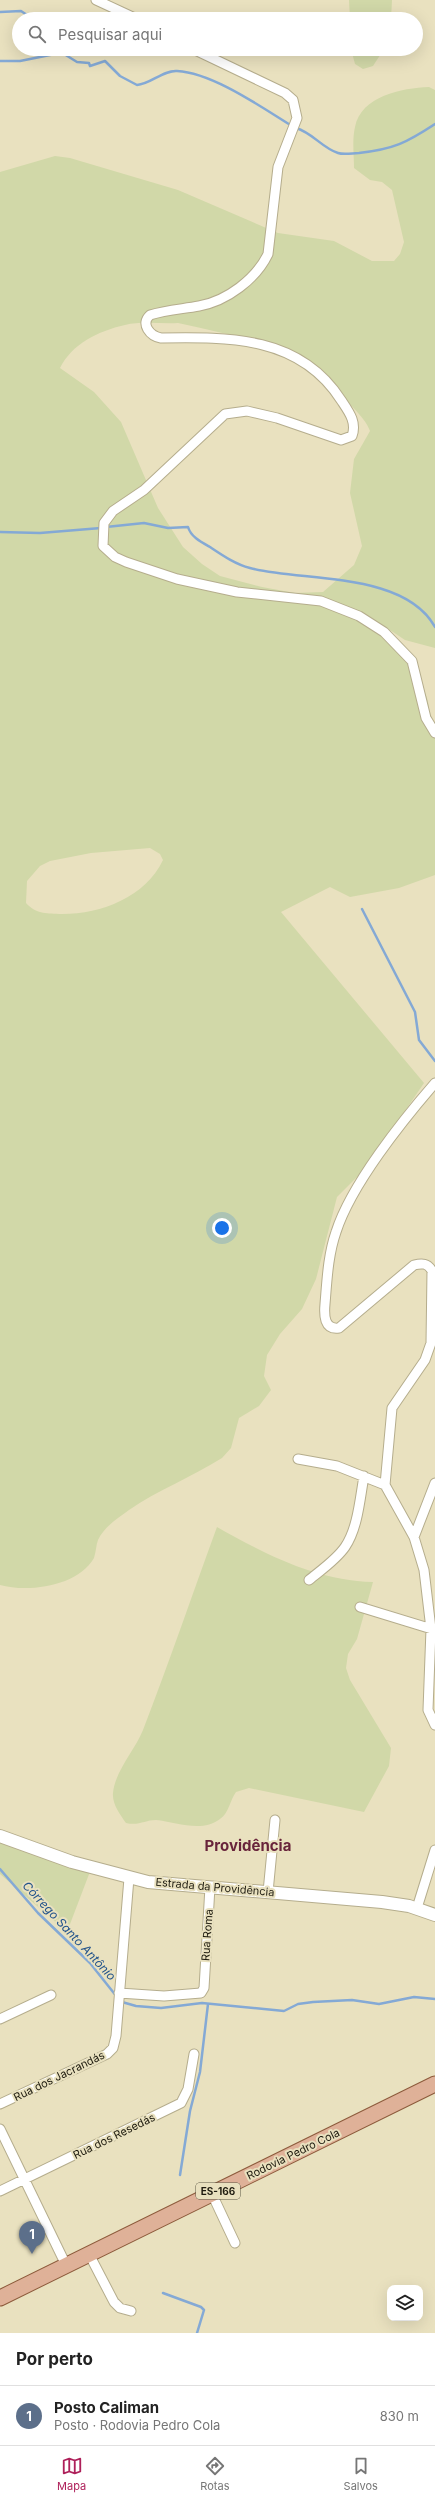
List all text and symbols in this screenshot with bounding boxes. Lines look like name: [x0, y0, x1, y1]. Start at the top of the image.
search box: [12, 12, 423, 56]
icon: search: [26, 23, 48, 45]
text: Pesquisar aqui: [58, 25, 162, 44]
your location: [212, 1218, 232, 1238]
district label: Providência: [205, 1836, 291, 1855]
street label: Estrada da Providência: [155, 1875, 275, 1899]
water label: Córrego Santo Antônio: [20, 1878, 119, 1983]
street label: Rua Roma: [198, 1908, 216, 1962]
street label: Rua dos Jacrandás: [11, 2048, 107, 2104]
street label: Rua dos Resedás: [71, 2110, 157, 2162]
street label: Rodovia Pedro Cola: [244, 2125, 342, 2183]
road number: ES-166: [196, 2183, 240, 2199]
pin: 1: [19, 2221, 45, 2254]
map controls: [387, 2285, 423, 2321]
button: layers: [387, 2285, 423, 2321]
text: Por perto: [16, 2349, 93, 2369]
text: Posto Caliman: [54, 2398, 159, 2417]
text: 1: [26, 2408, 32, 2424]
text: 830 m: [380, 2408, 419, 2424]
text: Posto · Rodovia Pedro Cola: [54, 2417, 220, 2433]
tab: Mapa: [57, 2455, 86, 2493]
tab: Rotas: [200, 2455, 229, 2493]
tab: Salvos: [344, 2455, 378, 2493]

